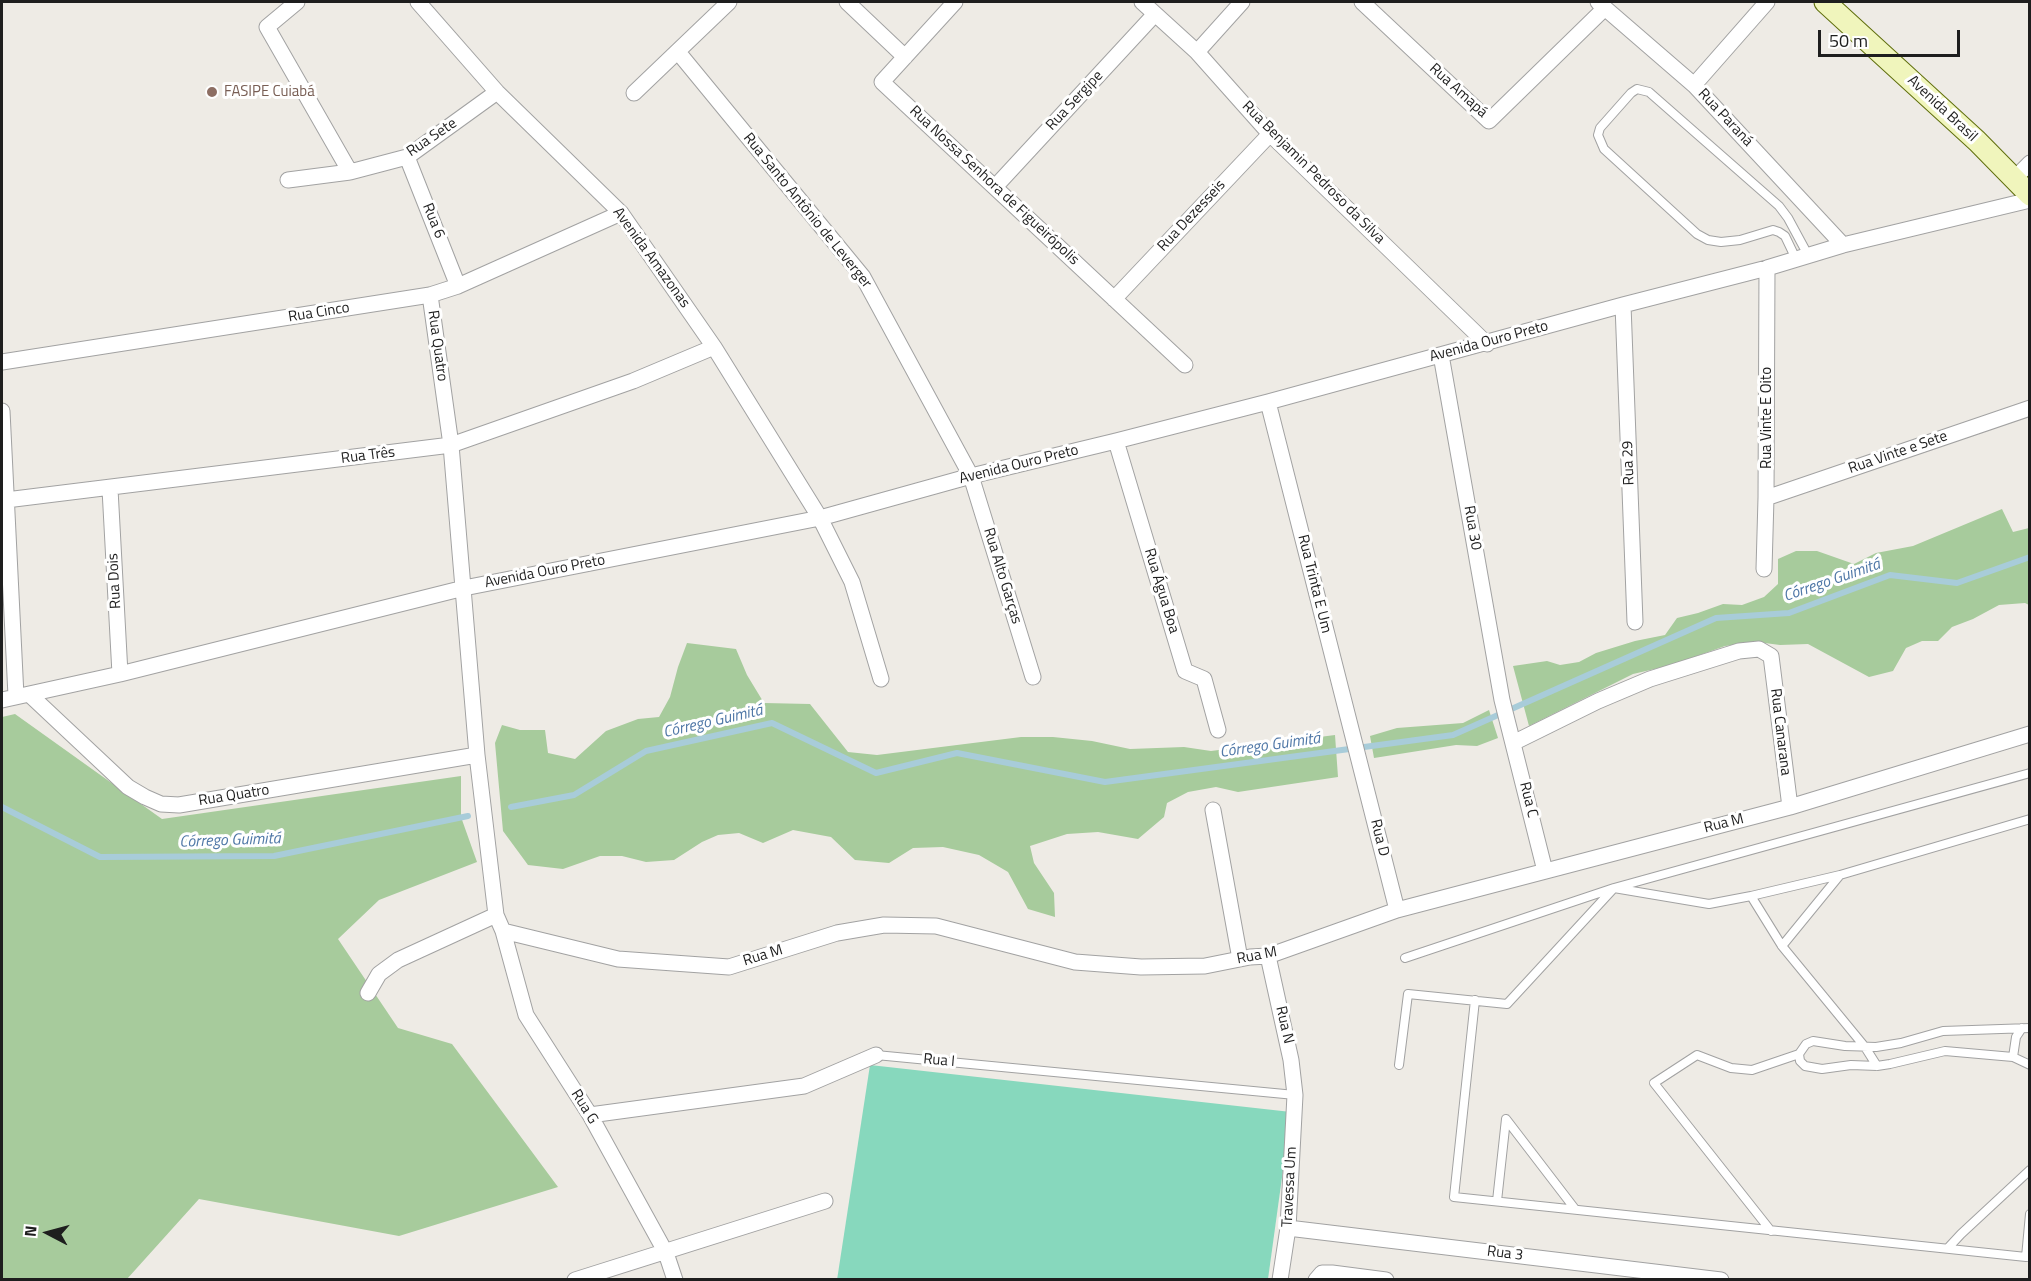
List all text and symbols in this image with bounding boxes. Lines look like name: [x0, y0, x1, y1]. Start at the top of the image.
scale bar: [1821, 18, 1964, 56]
text: 50 m: [1829, 27, 1868, 54]
street label: Rua Amapá: [1425, 60, 1491, 122]
street label: Rua Sergipe: [1043, 67, 1107, 135]
street label: Avenida Brasil: [1903, 72, 1981, 146]
place label: FASIPE Cuiabá: [224, 83, 315, 101]
marker: FASIPE Cuiabá: [205, 85, 219, 99]
street label: Rua Paraná: [1694, 85, 1756, 151]
street label: Rua Benjamin Pedroso da Silva: [1238, 98, 1388, 248]
street label: Rua Nossa Senhora de Figueirópolis: [905, 103, 1083, 269]
street label: Rua Sete: [404, 115, 460, 161]
street label: Rua Santo Antônio de Leverger: [739, 130, 875, 292]
street label: Rua Dezesseis: [1154, 176, 1230, 256]
street label: Rua 6: [418, 201, 448, 241]
street label: Avenida Amazonas: [609, 204, 693, 312]
street label: Rua Cinco: [287, 299, 351, 327]
street label: Rua Quatro: [423, 309, 451, 383]
street label: Avenida Ouro Preto: [1428, 317, 1550, 367]
street label: Rua Vinte E Oito: [1758, 367, 1776, 469]
street label: Rua Vinte e Sete: [1846, 428, 1950, 478]
street label: Rua 29: [1619, 440, 1639, 486]
street label: Avenida Ouro Preto: [958, 441, 1080, 489]
street label: Rua Três: [340, 444, 396, 468]
street label: Rua 30: [1459, 504, 1485, 552]
street label: Rua Alto Garças: [979, 526, 1025, 626]
street label: Rua Trinta E Um: [1293, 533, 1335, 635]
street label: Rua Água Boa: [1140, 546, 1182, 636]
street label: Avenida Ouro Preto: [483, 552, 607, 592]
street label: Rua Dois: [105, 553, 125, 609]
water label: Córrego Guimitá: [1781, 555, 1883, 607]
street label: Rua Canarana: [1766, 687, 1794, 777]
water label: Córrego Guimitá: [662, 701, 764, 743]
water label: Córrego Guimitá: [1219, 729, 1321, 763]
street label: Rua C: [1515, 780, 1541, 820]
street label: Rua Quatro: [197, 782, 271, 810]
street label: Rua M: [1702, 810, 1746, 838]
street label: Rua D: [1366, 818, 1392, 858]
water label: Córrego Guimitá: [179, 830, 281, 852]
street label: Rua M: [741, 941, 785, 971]
street label: Rua M: [1235, 943, 1279, 969]
street label: Rua N: [1271, 1004, 1297, 1046]
street label: Rua I: [922, 1051, 956, 1071]
street label: Rua G: [567, 1086, 601, 1128]
street label: Travessa Um: [1279, 1146, 1301, 1228]
north arrow: [18, 1203, 78, 1263]
text: N: [18, 1224, 43, 1238]
street label: Rua 3: [1486, 1243, 1524, 1265]

